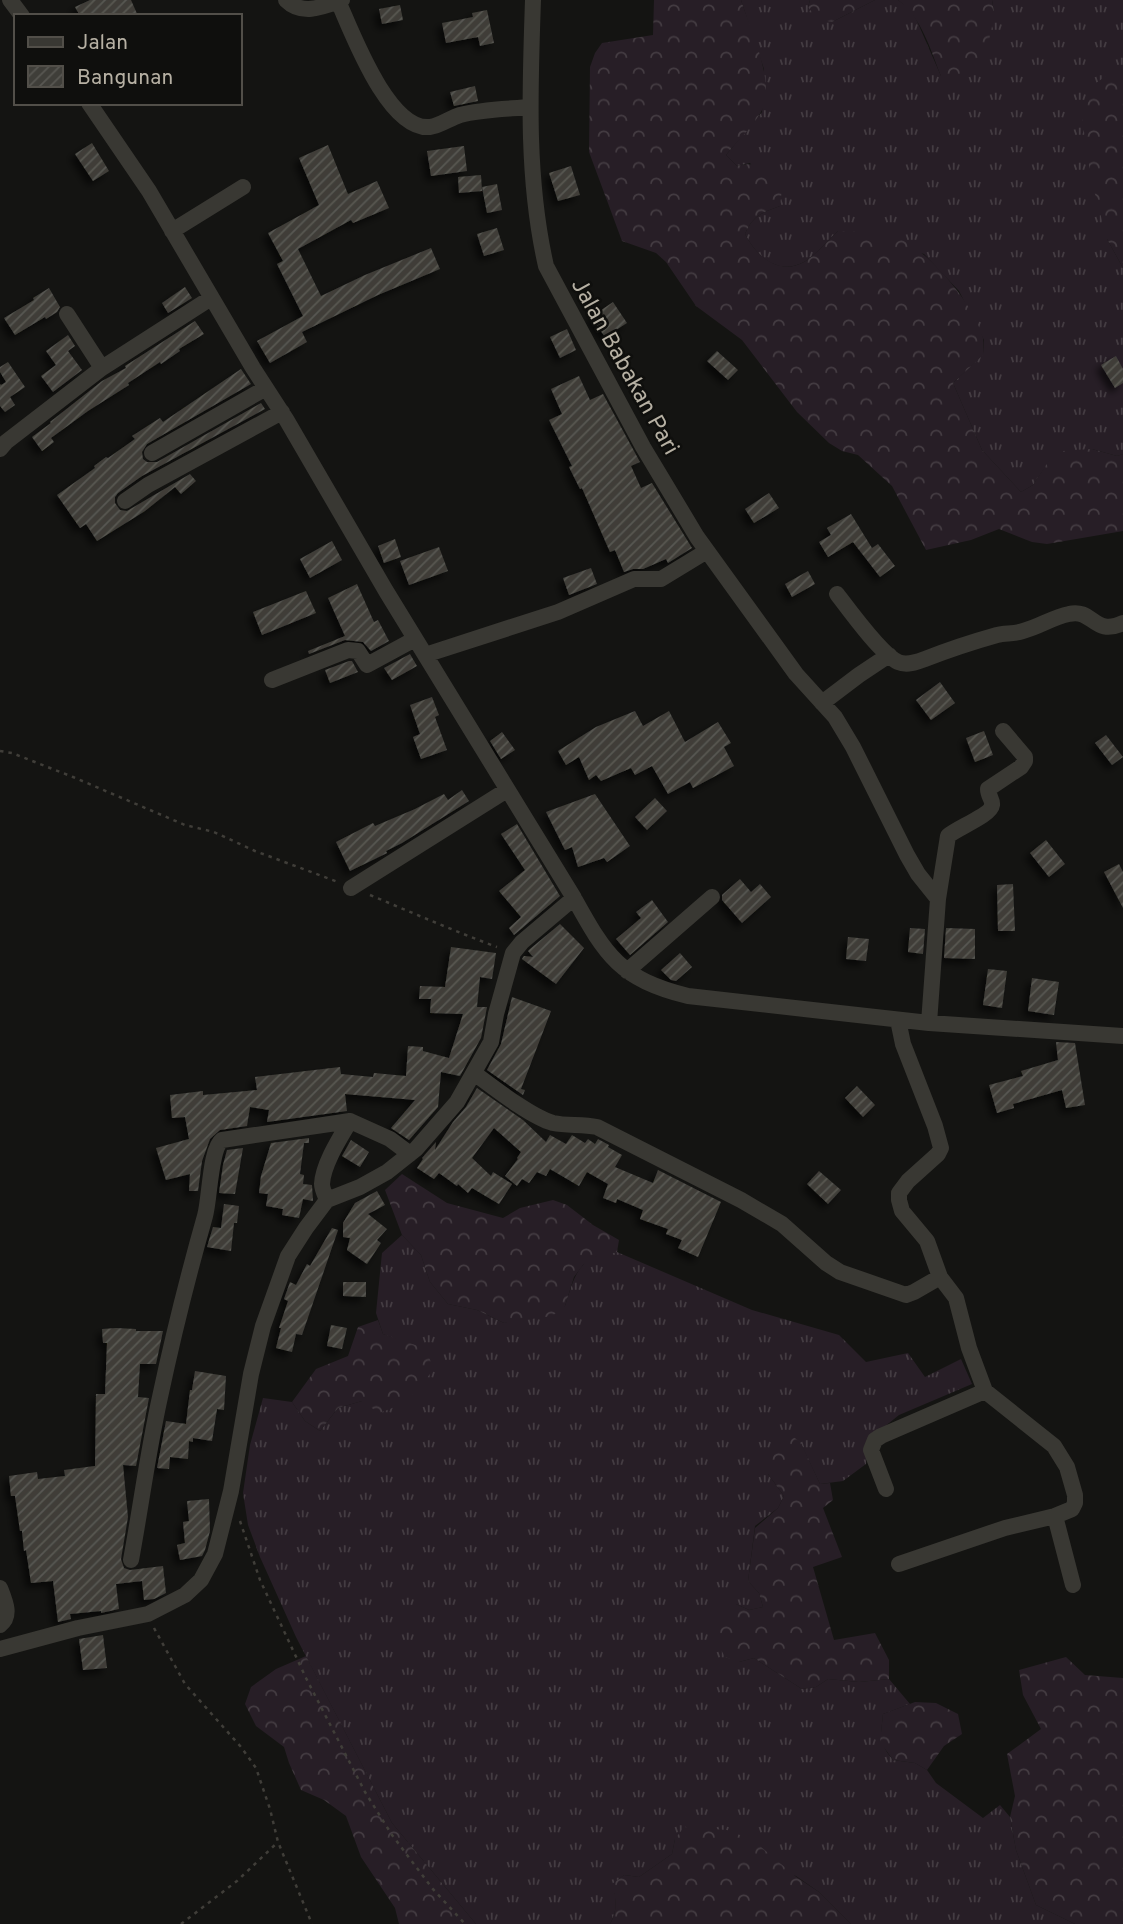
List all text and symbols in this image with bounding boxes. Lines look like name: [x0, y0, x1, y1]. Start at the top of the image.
legend: [14, 14, 242, 105]
text: Jalan: [77, 30, 128, 57]
text: Bangunan: [77, 65, 173, 92]
street label: Jalan Babakan Pari: [563, 274, 684, 461]

